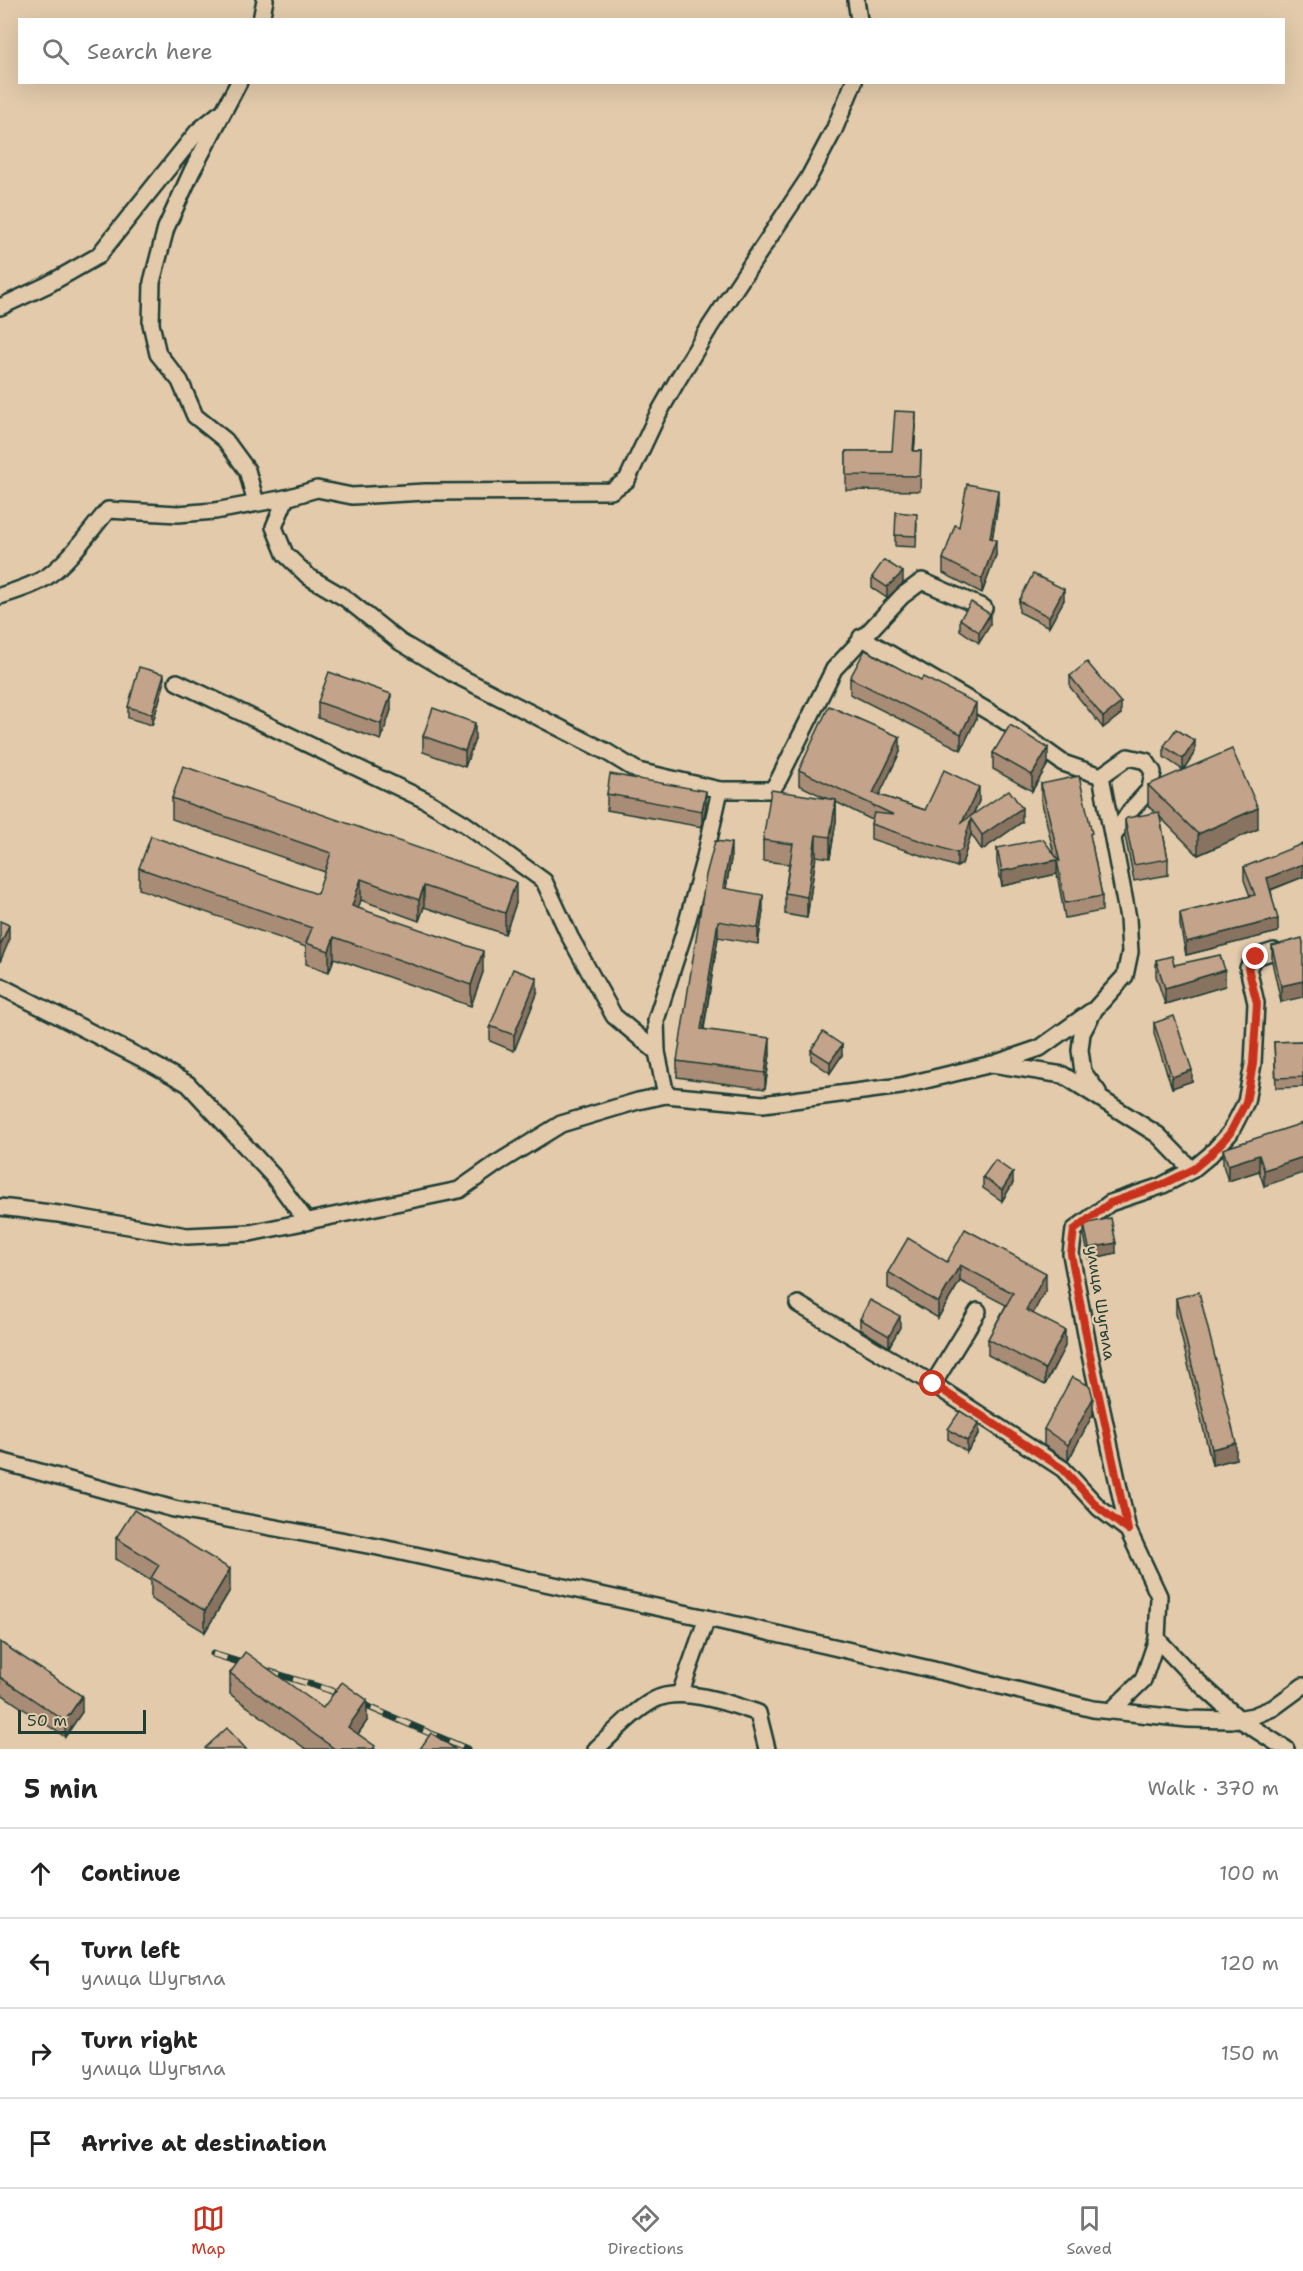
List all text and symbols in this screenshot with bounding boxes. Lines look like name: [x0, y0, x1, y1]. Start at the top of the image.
search box: [18, 18, 1285, 84]
icon: search: [39, 35, 72, 68]
text: Search here: [87, 37, 213, 66]
route end: [1242, 943, 1268, 969]
street label: улица Шугыла: [1082, 1244, 1120, 1362]
route start: [919, 1370, 945, 1396]
scale bar: [18, 1707, 146, 1734]
text: 50 m: [27, 1710, 67, 1731]
text: 5 min: [24, 1771, 98, 1806]
text: Walk · 370 m: [1148, 1775, 1279, 1801]
icon: ahead: [24, 1857, 57, 1890]
text: Continue: [81, 1859, 181, 1888]
text: 100 m: [1219, 1860, 1279, 1886]
text: Turn left: [81, 1936, 180, 1965]
icon: left: [24, 1947, 57, 1980]
text: 120 m: [1220, 1950, 1279, 1976]
text: улица Шугыла: [81, 1965, 225, 1991]
text: Turn right: [81, 2026, 198, 2055]
icon: right: [24, 2037, 57, 2070]
text: 150 m: [1221, 2040, 1279, 2066]
text: улица Шугыла: [81, 2055, 225, 2081]
icon: arrive: [24, 2127, 57, 2160]
text: Arrive at destination: [81, 2129, 327, 2158]
tab: Map: [191, 2202, 225, 2259]
tab: Directions: [608, 2202, 684, 2259]
tab: Saved: [1066, 2202, 1112, 2259]

